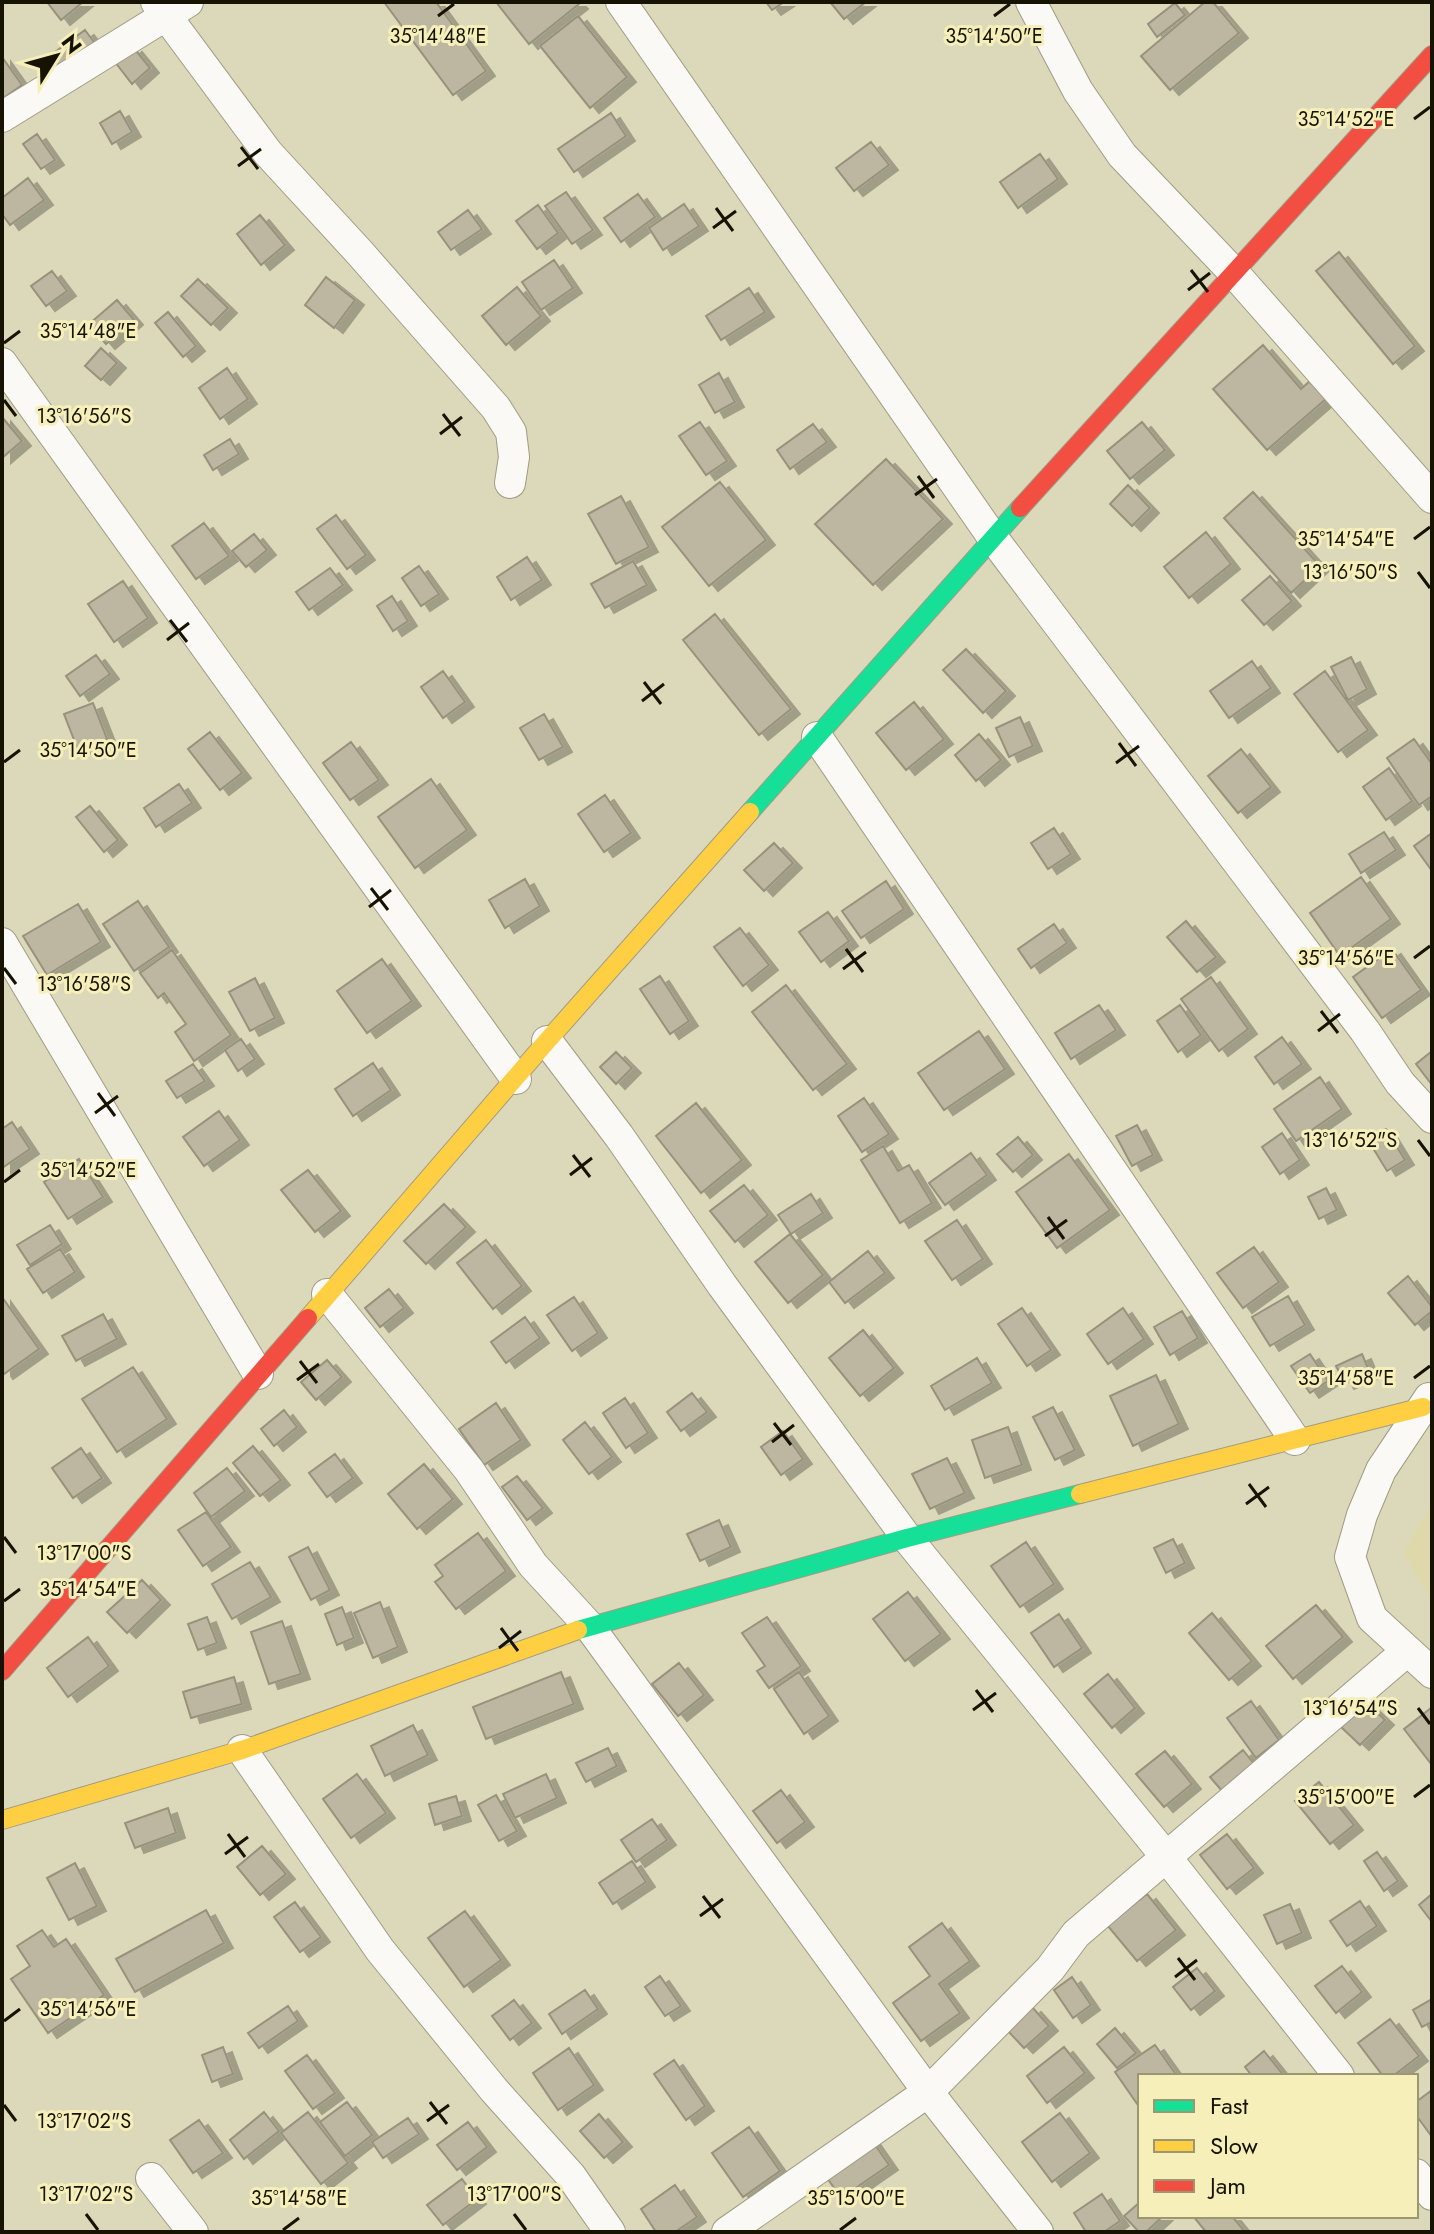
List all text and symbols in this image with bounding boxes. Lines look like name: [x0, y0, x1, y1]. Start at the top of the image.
north arrow: [16, 16, 96, 96]
text: 35°14'48"E: [390, 22, 487, 51]
text: 35°14'50"E: [945, 22, 1043, 51]
text: N: [54, 27, 90, 61]
text: 35°14'52"E: [1297, 105, 1395, 134]
text: 35°14'48"E: [40, 317, 137, 346]
text: 13°16'56"S: [37, 402, 131, 431]
text: 35°14'54"E: [1297, 525, 1395, 554]
text: 13°16'50"S: [1302, 558, 1398, 587]
text: 35°14'50"E: [39, 736, 137, 765]
text: 35°14'56"E: [1297, 944, 1395, 973]
text: 13°16'58"S: [37, 970, 131, 999]
text: 13°16'52"S: [1303, 1126, 1397, 1155]
text: 35°14'52"E: [39, 1156, 137, 1185]
text: 35°14'58"E: [1298, 1364, 1394, 1393]
text: 13°17'00"S: [37, 1539, 132, 1568]
text: 35°14'54"E: [39, 1575, 137, 1604]
text: 13°16'54"S: [1303, 1694, 1397, 1723]
text: 35°15'00"E: [1297, 1783, 1395, 1812]
text: 35°14'56"E: [39, 1995, 137, 2024]
legend: [1138, 2074, 1418, 2218]
text: Fast: [1210, 2088, 1248, 2123]
text: 13°17'02"S: [37, 2107, 131, 2136]
text: Slow: [1210, 2128, 1258, 2163]
text: Jam: [1207, 2168, 1246, 2203]
text: 13°17'02"S: [39, 2180, 133, 2209]
text: 13°17'00"S: [467, 2180, 562, 2209]
text: 35°14'58"E: [251, 2184, 347, 2213]
text: 35°15'00"E: [807, 2184, 905, 2213]

